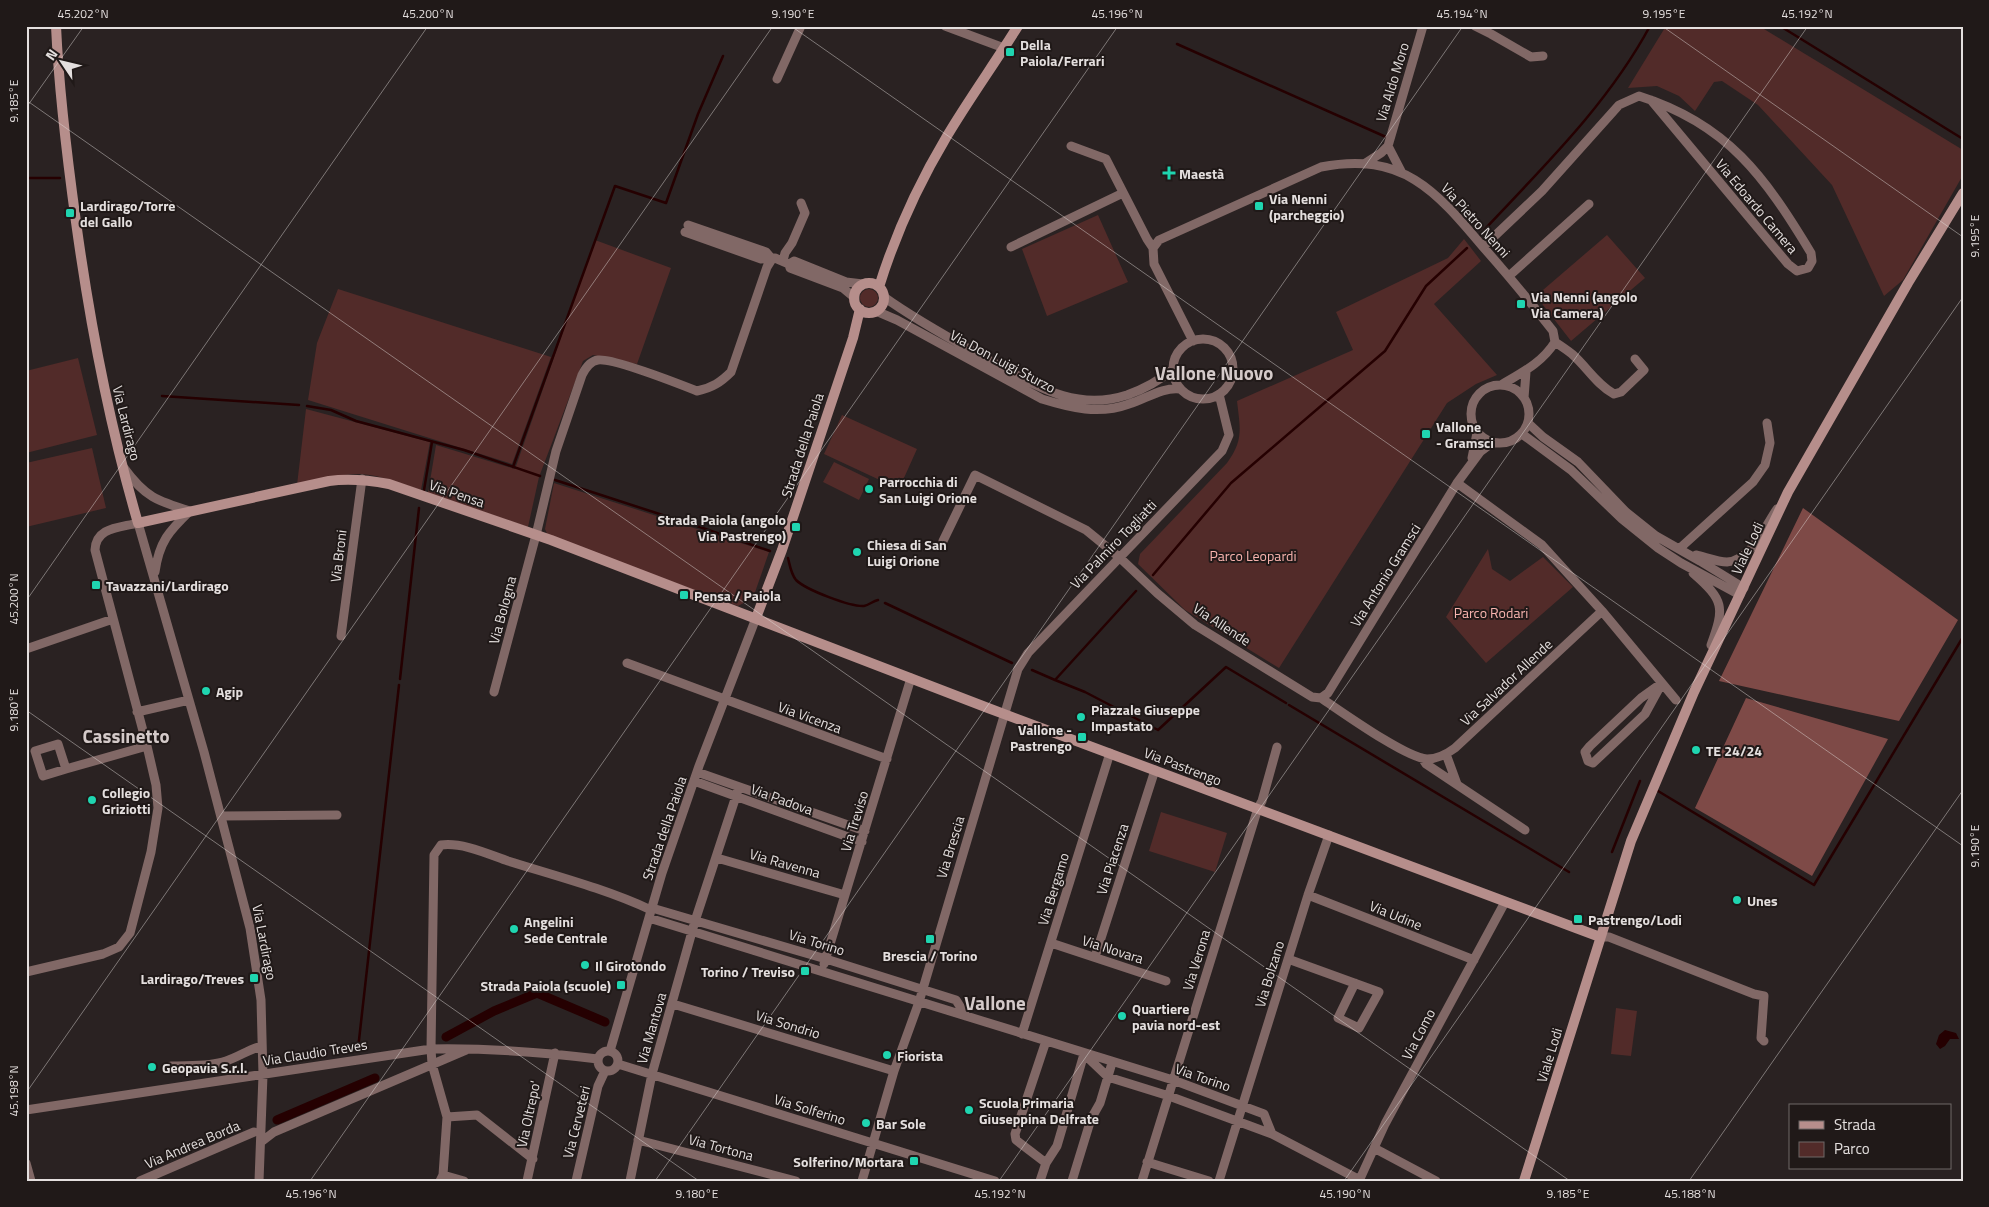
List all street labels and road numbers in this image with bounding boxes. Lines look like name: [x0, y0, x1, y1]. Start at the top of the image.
street label: Via Aldo Moro: [1370, 40, 1414, 124]
street label: Via Edoardo Camera: [1711, 154, 1803, 258]
street label: Via Pietro Nenni: [1437, 178, 1515, 262]
street label: Via Don Luigi Sturzo: [946, 324, 1060, 398]
street label: Via Lardirago: [108, 383, 146, 463]
street label: Strada della Paiola: [775, 390, 829, 500]
street label: Via Pensa: [426, 474, 488, 512]
street label: Via Palmiro Togliatti: [1065, 495, 1161, 593]
street label: Viale Lodi: [1726, 518, 1768, 578]
street label: Via Antonio Gramsci: [1345, 519, 1425, 631]
street label: Via Broni: [324, 529, 352, 583]
street label: Via Bologna: [483, 574, 521, 646]
street label: Via Allende: [1189, 597, 1255, 651]
street label: Via Salvador Allende: [1455, 634, 1557, 730]
street label: Via Vicenza: [775, 696, 845, 738]
street label: Via Pastrengo: [1141, 742, 1225, 790]
street label: Strada della Paiola: [636, 773, 692, 883]
street label: Via Padova: [748, 778, 816, 820]
street label: Via Treviso: [835, 788, 873, 854]
street label: Via Brescia: [931, 813, 969, 881]
street label: Via Piacenza: [1091, 821, 1133, 897]
street label: Via Ravenna: [747, 843, 823, 883]
street label: Via Bergamo: [1032, 850, 1074, 928]
street label: Via Udine: [1366, 895, 1426, 935]
street label: Via Lardirago: [247, 902, 283, 982]
street label: Via Torino: [786, 924, 848, 960]
street label: Via Verona: [1177, 927, 1215, 993]
street label: Via Novara: [1080, 929, 1146, 969]
street label: Via Bolzano: [1249, 938, 1289, 1010]
street label: Via Mantova: [631, 990, 671, 1066]
street label: Via Sondrio: [753, 1004, 823, 1044]
street label: Via Como: [1396, 1005, 1440, 1063]
street label: Viale Lodi: [1531, 1025, 1567, 1085]
street label: Via Claudio Treves: [261, 1033, 369, 1071]
street label: Via Torino: [1172, 1058, 1234, 1096]
street label: Via Oltrepo': [511, 1079, 545, 1149]
street label: Via Cerveteri: [557, 1083, 595, 1161]
street label: Via Solferino: [772, 1088, 848, 1130]
street label: Via Andrea Borda: [141, 1114, 243, 1174]
street label: Via Tortona: [686, 1128, 756, 1166]

